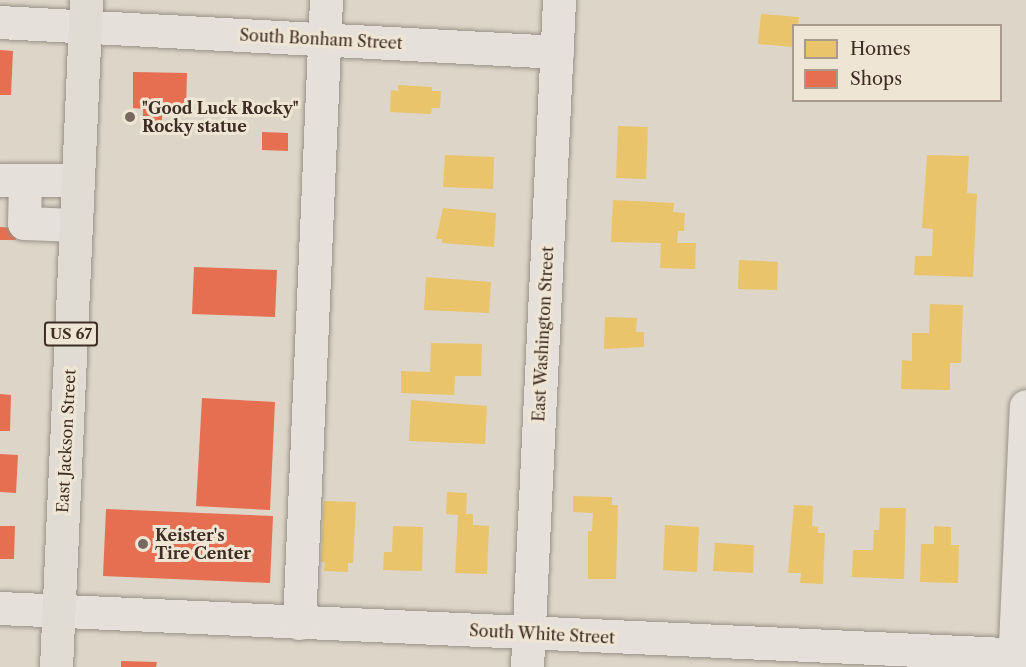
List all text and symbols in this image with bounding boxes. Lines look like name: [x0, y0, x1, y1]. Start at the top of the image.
legend: [792, 24, 1002, 102]
street label: South Bonham Street: [239, 25, 403, 53]
text: Homes: [850, 38, 911, 60]
text: Shops: [850, 68, 902, 90]
place label: "Good Luck Rocky" Rocky statue: [142, 98, 299, 136]
marker: "Good Luck Rocky" Rocky statue: [123, 110, 137, 124]
street label: East Washington Street: [529, 246, 557, 422]
road number: US 67: [42, 322, 100, 346]
street label: East Jackson Street: [53, 368, 79, 514]
place label: Keister's Tire Center: [155, 525, 251, 563]
marker: Keister's Tire Center: [136, 537, 150, 551]
street label: South White Street: [468, 621, 616, 647]

